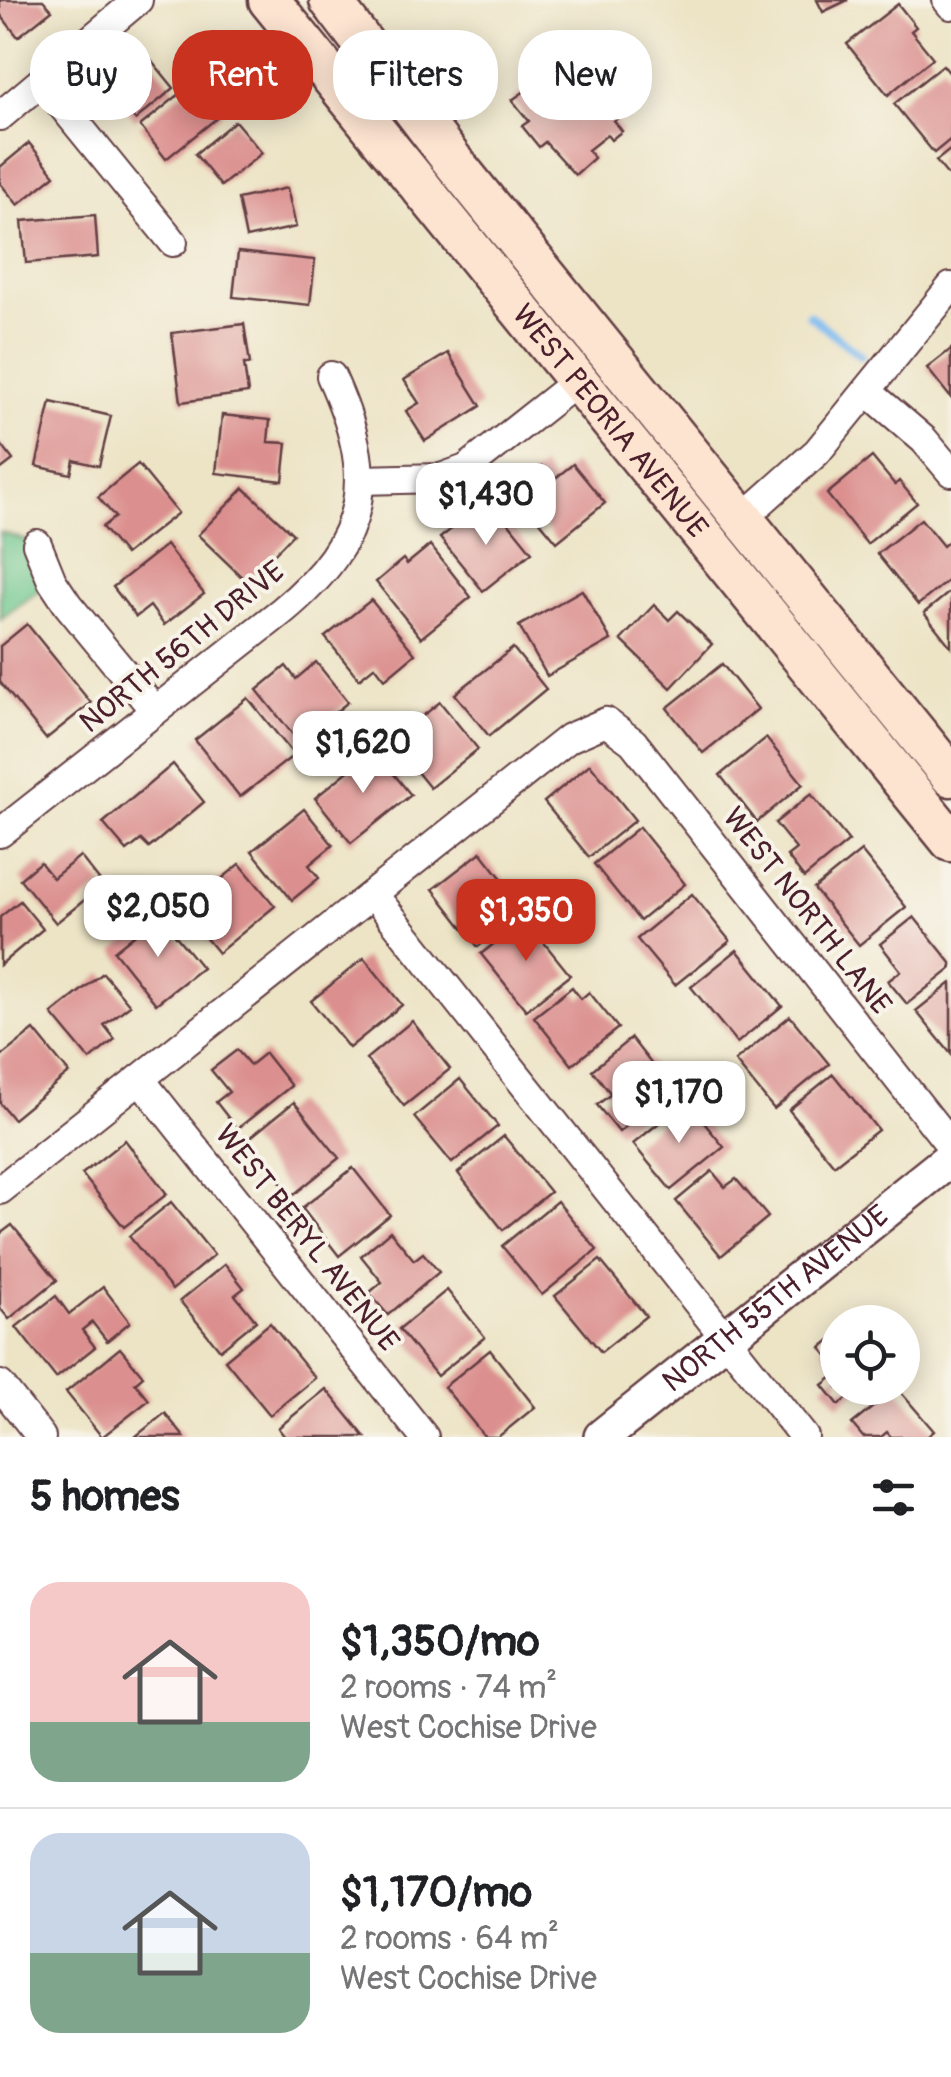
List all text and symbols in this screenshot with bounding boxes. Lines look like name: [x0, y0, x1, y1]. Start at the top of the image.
chip: Buy: [30, 30, 152, 120]
chip: Rent: [172, 30, 313, 120]
chip: Filters: [333, 30, 498, 120]
chip: New: [518, 30, 652, 120]
street label: WEST PEORIA AVENUE: [505, 296, 716, 545]
pin: $1,430: [405, 463, 567, 548]
text: $1,430: [438, 475, 534, 515]
street label: NORTH 56TH DRIVE: [72, 553, 292, 741]
pin: $1,620: [282, 711, 444, 796]
text: $1,620: [315, 723, 411, 763]
street label: WEST NORTH LANE: [715, 800, 899, 1022]
pin: $2,050: [77, 875, 239, 960]
pin: $1,350: [445, 879, 607, 964]
text: $2,050: [106, 887, 210, 927]
text: $1,350: [478, 891, 574, 931]
pin: $1,170: [598, 1061, 760, 1146]
text: $1,170: [634, 1073, 724, 1113]
street label: WEST BERYL AVENUE: [207, 1117, 407, 1359]
street label: NORTH 55TH AVENUE: [655, 1197, 896, 1400]
map controls: [820, 1305, 920, 1405]
button: locate: [820, 1305, 920, 1405]
icon: filters: [866, 1470, 921, 1525]
text: 5 homes: [30, 1471, 180, 1523]
text: $1,350/mo: [340, 1616, 540, 1668]
icon: home: [110, 1622, 230, 1742]
text: 2 rooms · 74 m²: [340, 1668, 557, 1708]
text: West Cochise Drive: [340, 1708, 597, 1748]
text: $1,170/mo: [340, 1867, 532, 1919]
icon: home: [110, 1873, 230, 1993]
text: 2 rooms · 64 m²: [340, 1919, 559, 1959]
text: West Cochise Drive: [340, 1959, 597, 1999]

